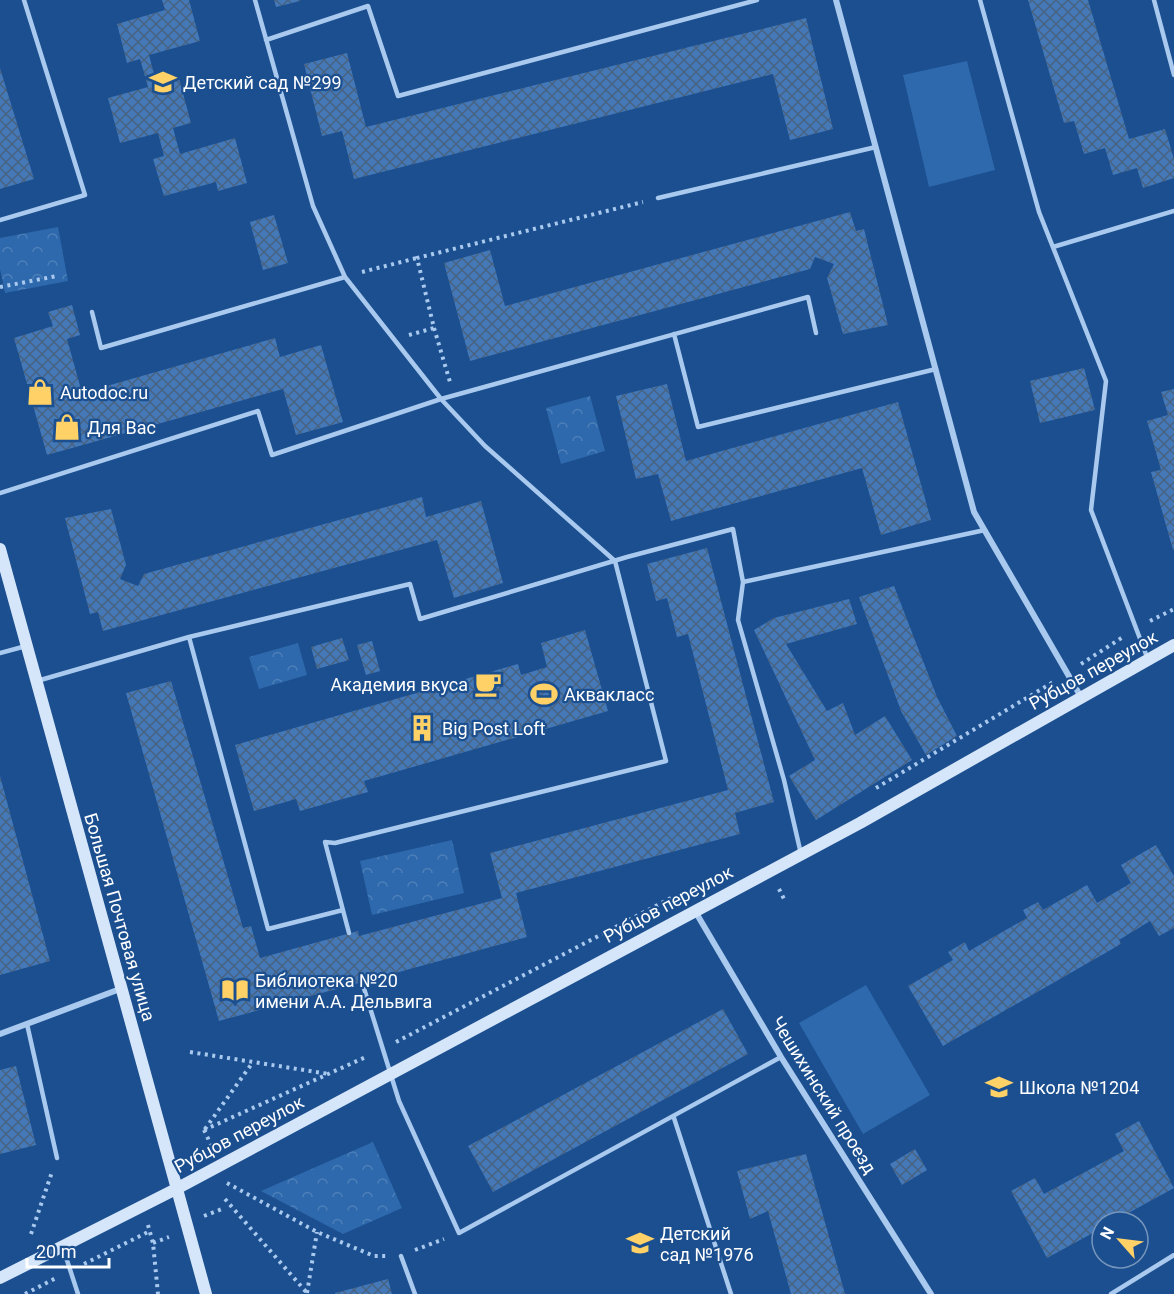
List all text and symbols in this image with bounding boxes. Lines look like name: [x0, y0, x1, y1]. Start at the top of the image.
school or university icon: Детский сад №299: [148, 67, 178, 97]
place label: Детский сад №299: [183, 72, 342, 93]
shop icon: Autodoc.ru: [25, 377, 55, 407]
place label: Autodoc.ru: [60, 382, 148, 403]
shop icon: Для Вас: [52, 412, 82, 442]
place label: Для Вас: [87, 417, 156, 438]
street label: Рубцов переулок: [1025, 626, 1161, 714]
cafe icon: Академия вкуса: [473, 669, 503, 699]
place label: Академия вкуса: [331, 674, 468, 695]
sports icon: Аквакласс: [529, 679, 559, 709]
place label: Аквакласс: [564, 684, 654, 705]
building icon: Big Post Loft: [407, 713, 437, 743]
place label: Big Post Loft: [442, 718, 546, 739]
street label: Большая Почтовая улица: [80, 810, 160, 1024]
street label: Рубцов переулок: [600, 861, 737, 947]
place label: Библиотека №20 имени А.А. Дельвига: [255, 970, 432, 1012]
library icon: Библиотека №20 имени А.А. Дельвига: [220, 975, 250, 1005]
street label: Чешихинский проезд: [767, 1013, 881, 1178]
school or university icon: Школа №1204: [984, 1072, 1014, 1102]
place label: Школа №1204: [1019, 1077, 1139, 1098]
street label: Рубцов переулок: [171, 1091, 308, 1177]
north arrow: [1090, 1210, 1150, 1270]
place label: Детский сад №1976: [660, 1223, 754, 1265]
text: N: [1096, 1224, 1118, 1243]
school or university icon: Детский сад №1976: [625, 1228, 655, 1258]
scale bar: [27, 1231, 110, 1269]
text: 20 m: [36, 1241, 76, 1262]

